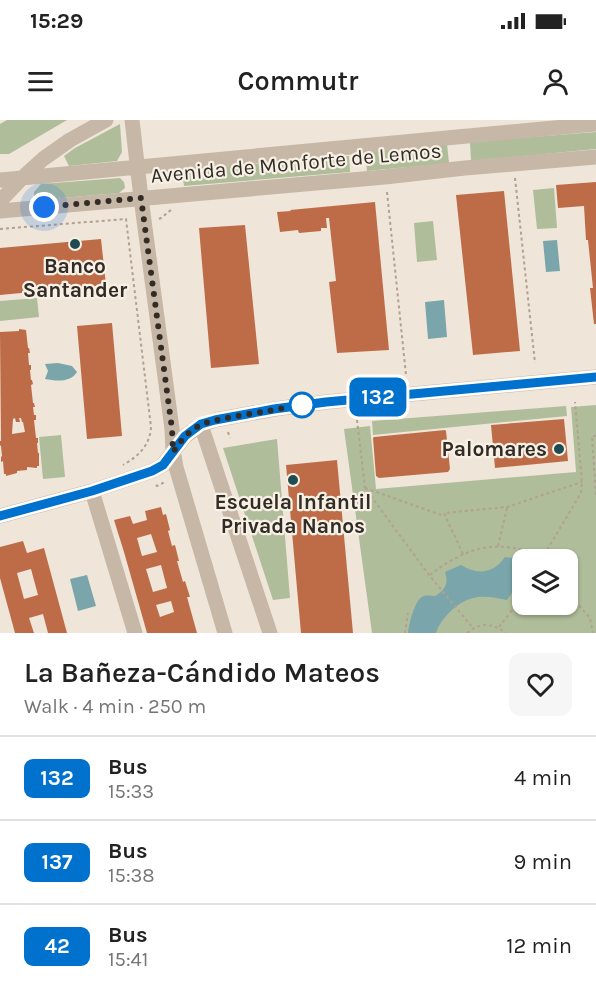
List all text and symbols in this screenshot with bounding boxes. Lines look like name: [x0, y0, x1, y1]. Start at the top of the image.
text: 15:29: [30, 8, 83, 34]
icon: menu: [24, 65, 57, 98]
text: Commutr: [238, 65, 358, 97]
icon: person: [539, 65, 572, 98]
street label: Avenida de Monforte de Lemos: [150, 138, 442, 188]
your location: [29, 192, 59, 222]
marker: Banco Santander: [68, 237, 82, 251]
place label: Banco Santander: [23, 254, 128, 302]
line badge: 132: [344, 378, 412, 416]
text: 132: [361, 385, 395, 409]
unlabelled marker: [289, 392, 315, 418]
place label: Palomares: [442, 437, 547, 461]
marker: Palomares: [552, 442, 566, 456]
marker: Escuela Infantil Privada Nanos: [286, 473, 300, 487]
place label: Escuela Infantil Privada Nanos: [215, 490, 371, 538]
map controls: [512, 549, 578, 615]
button: layers: [512, 549, 578, 615]
button: heart: [509, 653, 572, 716]
text: La Bañeza-Cándido Mateos: [24, 656, 380, 689]
text: Walk · 4 min · 250 m: [24, 695, 206, 718]
text: Bus: [108, 754, 148, 780]
text: 4 min: [514, 765, 572, 791]
text: 132: [40, 766, 74, 790]
text: 15:33: [108, 780, 154, 803]
text: Bus: [108, 838, 148, 864]
text: 9 min: [514, 849, 572, 875]
text: 137: [42, 850, 73, 874]
text: 15:38: [108, 864, 155, 887]
text: Bus: [108, 922, 148, 948]
text: 12 min: [506, 933, 572, 959]
text: 42: [44, 934, 70, 958]
text: 15:41: [108, 948, 148, 971]

